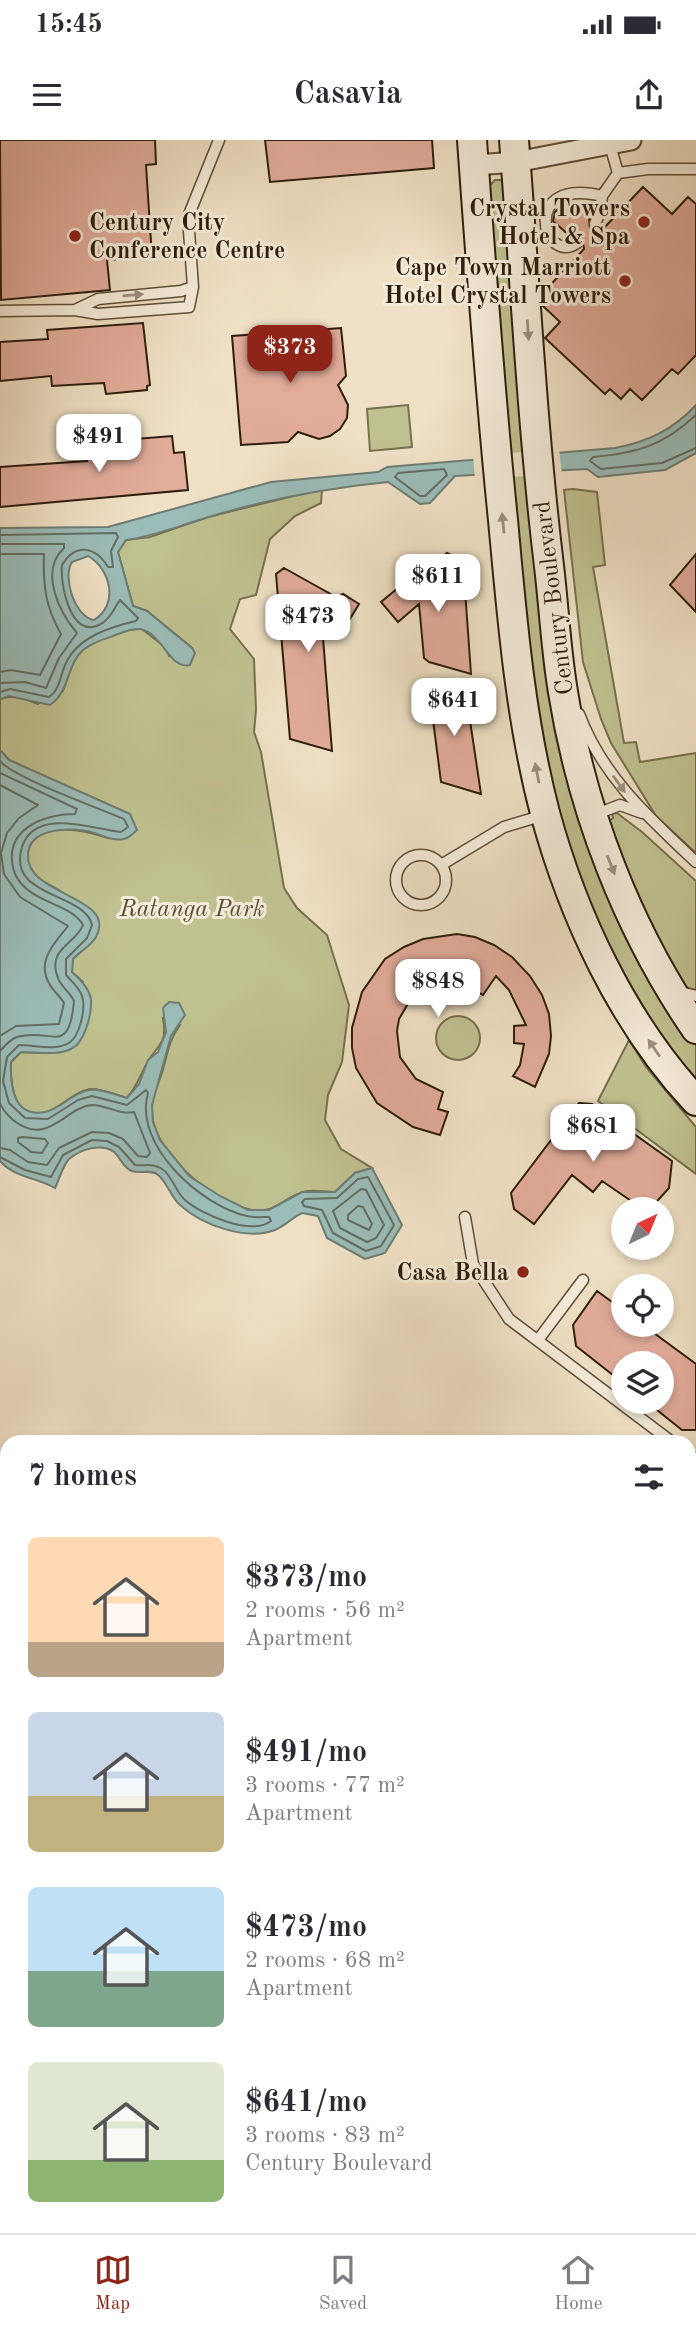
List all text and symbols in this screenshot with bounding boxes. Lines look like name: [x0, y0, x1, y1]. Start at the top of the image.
text: 15:45: [35, 12, 103, 38]
icon: menu: [28, 76, 66, 114]
icon: share: [630, 76, 668, 114]
text: Casavia: [294, 79, 402, 111]
place label: Crystal Towers Hotel & Spa: [469, 198, 630, 250]
place label: Century City Conference Centre: [89, 212, 285, 264]
marker: Crystal Towers Hotel & Spa: [636, 214, 652, 230]
marker: Century City Conference Centre: [67, 228, 83, 244]
place label: Cape Town Marriott Hotel Crystal Towers: [384, 257, 611, 309]
marker: Cape Town Marriott Hotel Crystal Towers: [617, 273, 633, 289]
one-way arrow: [122, 290, 144, 301]
one-way arrow: [522, 319, 533, 341]
pin: $373: [249, 326, 331, 385]
text: $373: [263, 336, 317, 359]
pin: $491: [58, 414, 140, 474]
text: $491: [72, 425, 126, 448]
street label: Century Boulevard: [531, 499, 579, 696]
one-way arrow: [497, 512, 508, 534]
pin: $611: [397, 554, 479, 614]
text: $611: [411, 565, 465, 588]
pin: $473: [267, 594, 349, 654]
text: $473: [281, 605, 335, 628]
pin: $641: [413, 678, 495, 738]
text: $641: [427, 689, 481, 712]
one-way arrow: [532, 762, 543, 784]
one-way arrow: [612, 775, 626, 794]
one-way arrow: [605, 855, 616, 876]
park label: Ratanga Park: [118, 898, 265, 922]
pin: $848: [397, 960, 479, 1019]
text: $848: [411, 970, 465, 993]
one-way arrow: [647, 1039, 661, 1057]
pin: $681: [552, 1104, 634, 1164]
text: $681: [566, 1115, 620, 1138]
north arrow: [611, 1197, 674, 1260]
map controls: [611, 1197, 674, 1414]
place label: Casa Bella: [396, 1262, 509, 1286]
marker: Casa Bella: [515, 1264, 531, 1280]
button: locate: [611, 1274, 674, 1337]
button: layers: [611, 1351, 674, 1414]
icon: filters: [630, 1458, 668, 1496]
text: 7 homes: [28, 1462, 137, 1492]
text: $373/mo: [245, 1563, 367, 1593]
icon: home: [84, 1565, 168, 1649]
text: 2 rooms · 56 m²: [245, 1599, 405, 1622]
text: Apartment: [245, 1627, 353, 1650]
text: $491/mo: [245, 1738, 367, 1768]
icon: home: [84, 1740, 168, 1824]
text: 3 rooms · 77 m²: [245, 1774, 405, 1797]
text: Apartment: [245, 1802, 353, 1825]
text: $473/mo: [245, 1913, 367, 1943]
icon: home: [84, 1915, 168, 1999]
text: 2 rooms · 68 m²: [245, 1949, 405, 1972]
text: Apartment: [245, 1977, 353, 2000]
text: $641/mo: [245, 2088, 367, 2118]
icon: home: [84, 2090, 168, 2174]
text: 3 rooms · 83 m²: [245, 2124, 405, 2147]
text: Century Boulevard: [245, 2152, 432, 2175]
tab: Map: [94, 2251, 132, 2316]
tab: Saved: [319, 2251, 367, 2316]
tab: Home: [554, 2251, 602, 2316]

